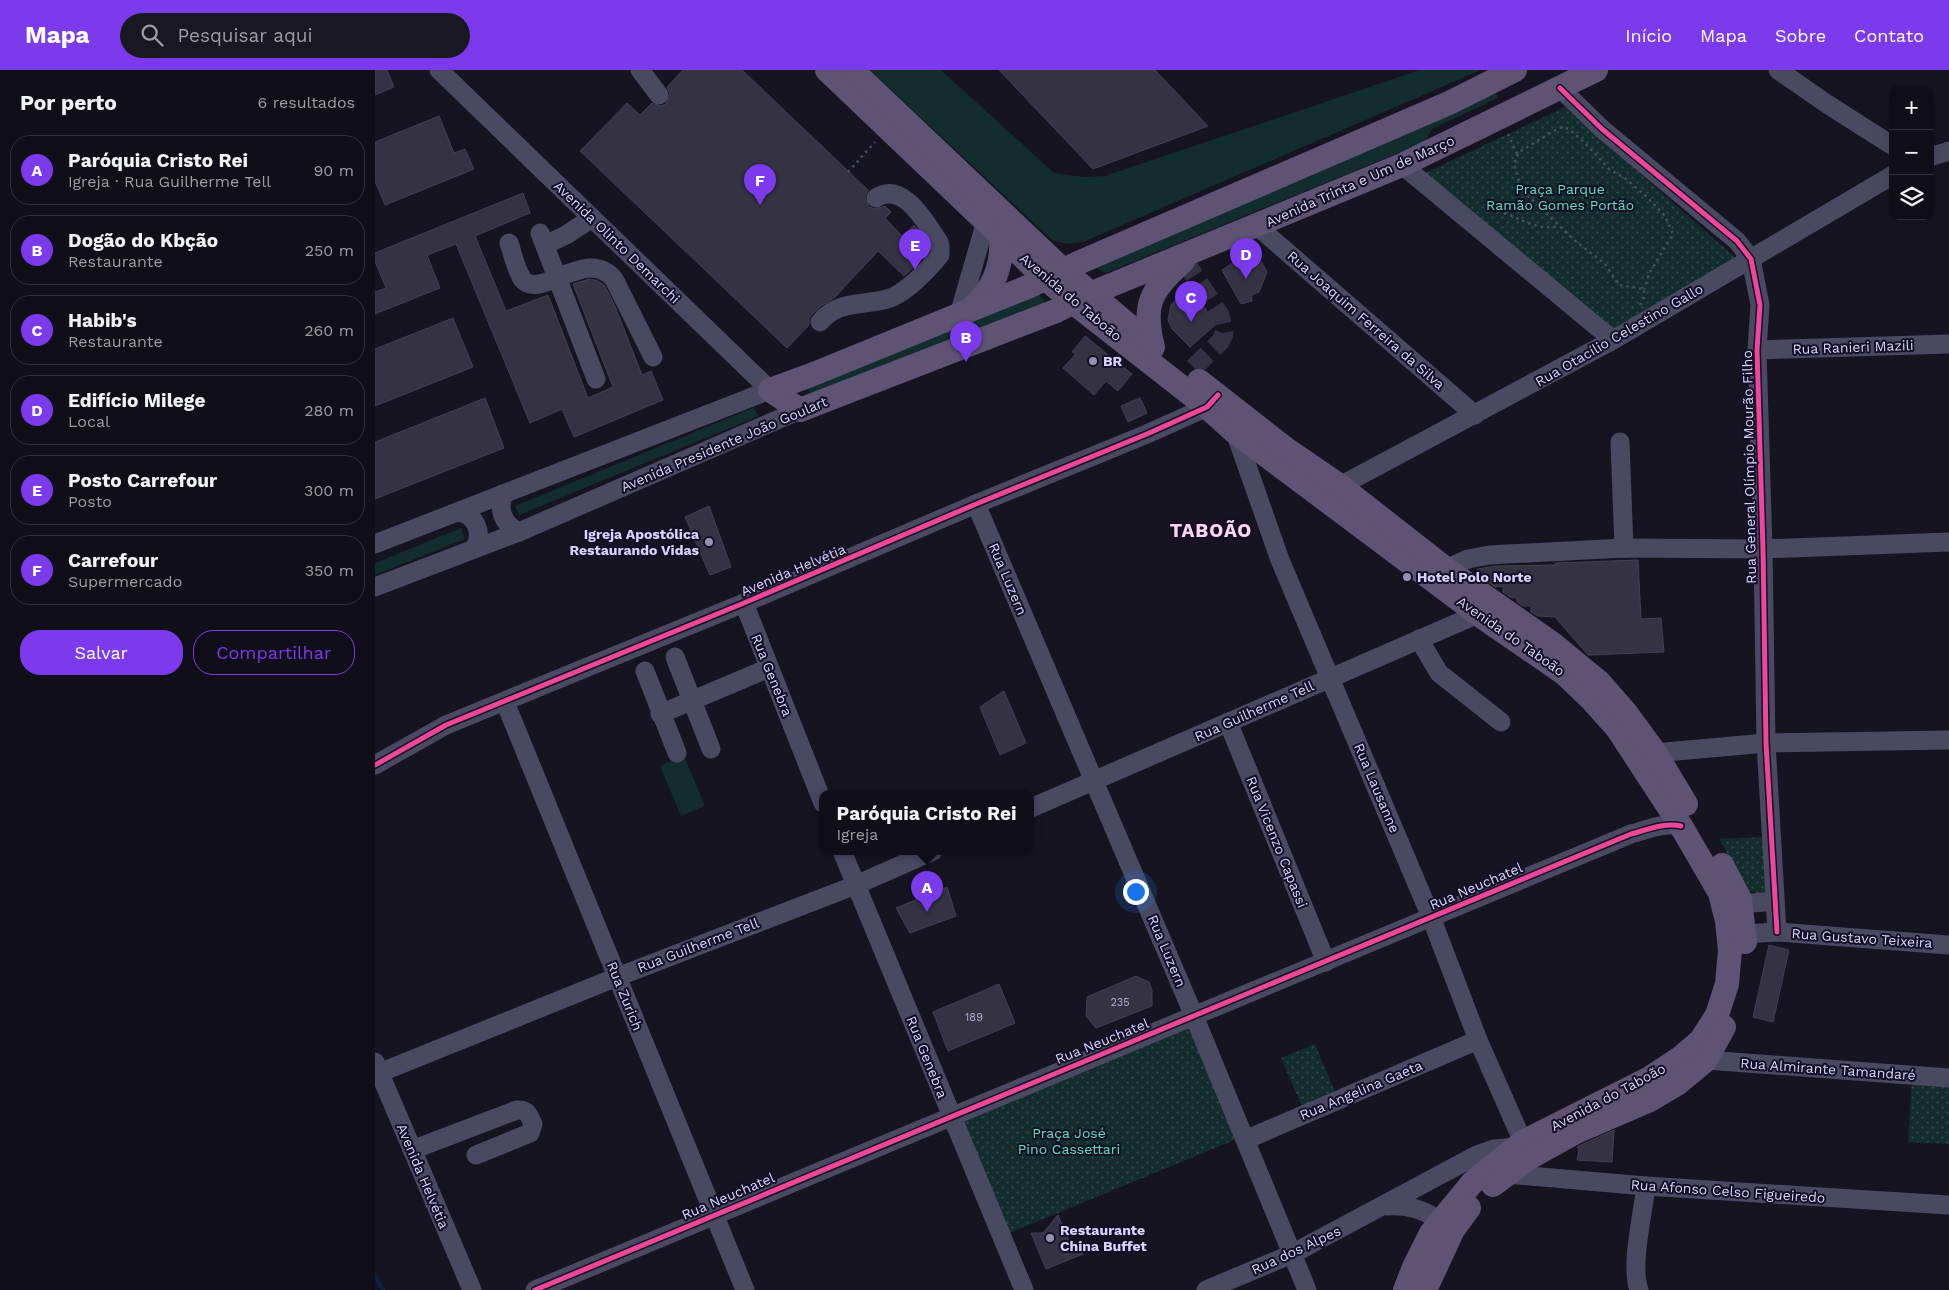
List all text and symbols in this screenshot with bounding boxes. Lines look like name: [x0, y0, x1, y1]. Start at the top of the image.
search box: [120, 13, 470, 58]
text: Mapa: [25, 21, 90, 49]
icon: search: [138, 21, 166, 49]
text: Pesquisar aqui: [178, 24, 313, 47]
text: Início: [1625, 25, 1672, 46]
text: Mapa: [1700, 25, 1747, 46]
text: Sobre: [1775, 25, 1826, 46]
text: Contato: [1854, 25, 1924, 46]
map controls: [1889, 85, 1934, 220]
button: +: [1889, 85, 1934, 130]
text: Por perto: [20, 90, 117, 115]
text: 6 resultados: [258, 93, 355, 112]
button: −: [1889, 130, 1934, 175]
street label: Avenida Trinta e Um de Março: [1263, 132, 1457, 230]
text: Paróquia Cristo Rei: [68, 149, 248, 172]
text: A: [32, 161, 42, 180]
text: 90 m: [313, 161, 354, 180]
pin: F: [744, 164, 776, 205]
text: Igreja · Rua Guilherme Tell: [68, 172, 271, 191]
button: layers: [1889, 175, 1934, 220]
street label: Avenida Olinto Demarchi: [551, 178, 683, 306]
park label: Praça Parque Ramão Gomes Portão: [1486, 181, 1634, 213]
text: Dogão do Kbção: [68, 229, 218, 252]
pin: E: [899, 229, 931, 270]
pin: D: [1230, 238, 1262, 279]
text: B: [32, 241, 42, 260]
text: 250 m: [305, 241, 354, 260]
street label: Rua Joaquim Ferreira da Silva: [1284, 247, 1448, 393]
street label: Avenida do Taboão: [1017, 250, 1125, 344]
text: Restaurante: [68, 252, 163, 271]
street label: Rua Otacílio Celestino Gallo: [1532, 280, 1706, 390]
pin: C: [1175, 281, 1207, 322]
text: Habib's: [68, 309, 137, 332]
text: C: [32, 321, 42, 340]
text: 260 m: [304, 321, 354, 340]
pin: B: [950, 321, 982, 362]
text: Restaurante: [68, 332, 163, 351]
street label: Rua Ranieri Mazili: [1792, 337, 1914, 357]
street label: Rua General Olímpio Mourão Filho: [1739, 350, 1759, 584]
place label: BR: [1103, 353, 1123, 369]
marker: BR: [1087, 355, 1099, 367]
text: Edifício Milege: [68, 389, 206, 412]
street label: Avenida Presidente João Goulart: [618, 393, 830, 495]
text: D: [31, 401, 43, 420]
text: 280 m: [304, 401, 354, 420]
text: Local: [68, 412, 110, 431]
text: Posto Carrefour: [68, 469, 217, 492]
text: E: [32, 481, 42, 500]
text: 300 m: [304, 481, 354, 500]
text: Posto: [68, 492, 112, 511]
district label: TABOÃO: [1170, 519, 1252, 542]
place label: Igreja Apostólica Restaurando Vidas: [569, 526, 700, 558]
marker: Igreja Apostólica Restaurando Vidas: [703, 536, 715, 548]
street label: Rua Luzern: [986, 540, 1030, 618]
street label: Avenida Helvétia: [738, 541, 848, 599]
text: Carrefour: [68, 549, 158, 572]
text: F: [32, 561, 42, 580]
text: 350 m: [305, 561, 354, 580]
place label: Hotel Polo Norte: [1417, 569, 1532, 585]
marker: Hotel Polo Norte: [1401, 571, 1413, 583]
text: Supermercado: [68, 572, 182, 591]
street label: Avenida do Taboão: [1454, 593, 1568, 679]
button: Salvar: [20, 630, 183, 675]
button: Compartilhar: [193, 630, 355, 675]
street label: Rua Genebra: [748, 632, 796, 719]
street label: Rua Guilherme Tell: [1192, 677, 1317, 745]
street label: Rua Lausanne: [1351, 741, 1403, 835]
street label: Rua Vicenzo Capassi: [1243, 774, 1311, 910]
popup: [819, 790, 1034, 855]
text: Paróquia Cristo Rei: [837, 802, 1016, 825]
text: Igreja: [837, 825, 878, 844]
street label: Rua Neuchatel: [1427, 859, 1526, 913]
pin: A: [911, 871, 943, 912]
your location: [1123, 879, 1149, 905]
street label: Rua Luzern: [1145, 912, 1189, 990]
street label: Rua Guilherme Tell: [635, 914, 762, 976]
street label: Rua Gustavo Teixeira: [1791, 925, 1933, 951]
street label: Rua Zurich: [604, 959, 646, 1033]
house number: 235: [1110, 996, 1130, 1009]
house number: 189: [965, 1011, 983, 1024]
street label: Rua Genebra: [903, 1014, 951, 1101]
street label: Rua Neuchatel: [1053, 1015, 1152, 1067]
street label: Rua Almirante Tamandaré: [1740, 1055, 1916, 1083]
street label: Rua Angelina Gaeta: [1297, 1057, 1425, 1123]
street label: Avenida do Taboão: [1548, 1060, 1668, 1134]
street label: Avenida Helvétia: [394, 1121, 452, 1231]
park label: Praça José Pino Cassettari: [1018, 1125, 1120, 1157]
street label: Rua Neuchatel: [679, 1169, 778, 1223]
street label: Rua Afonso Celso Figueiredo: [1630, 1176, 1826, 1206]
place label: Restaurante China Buffet: [1060, 1222, 1147, 1254]
street label: Rua dos Alpes: [1249, 1222, 1343, 1278]
marker: Restaurante China Buffet: [1044, 1232, 1056, 1244]

